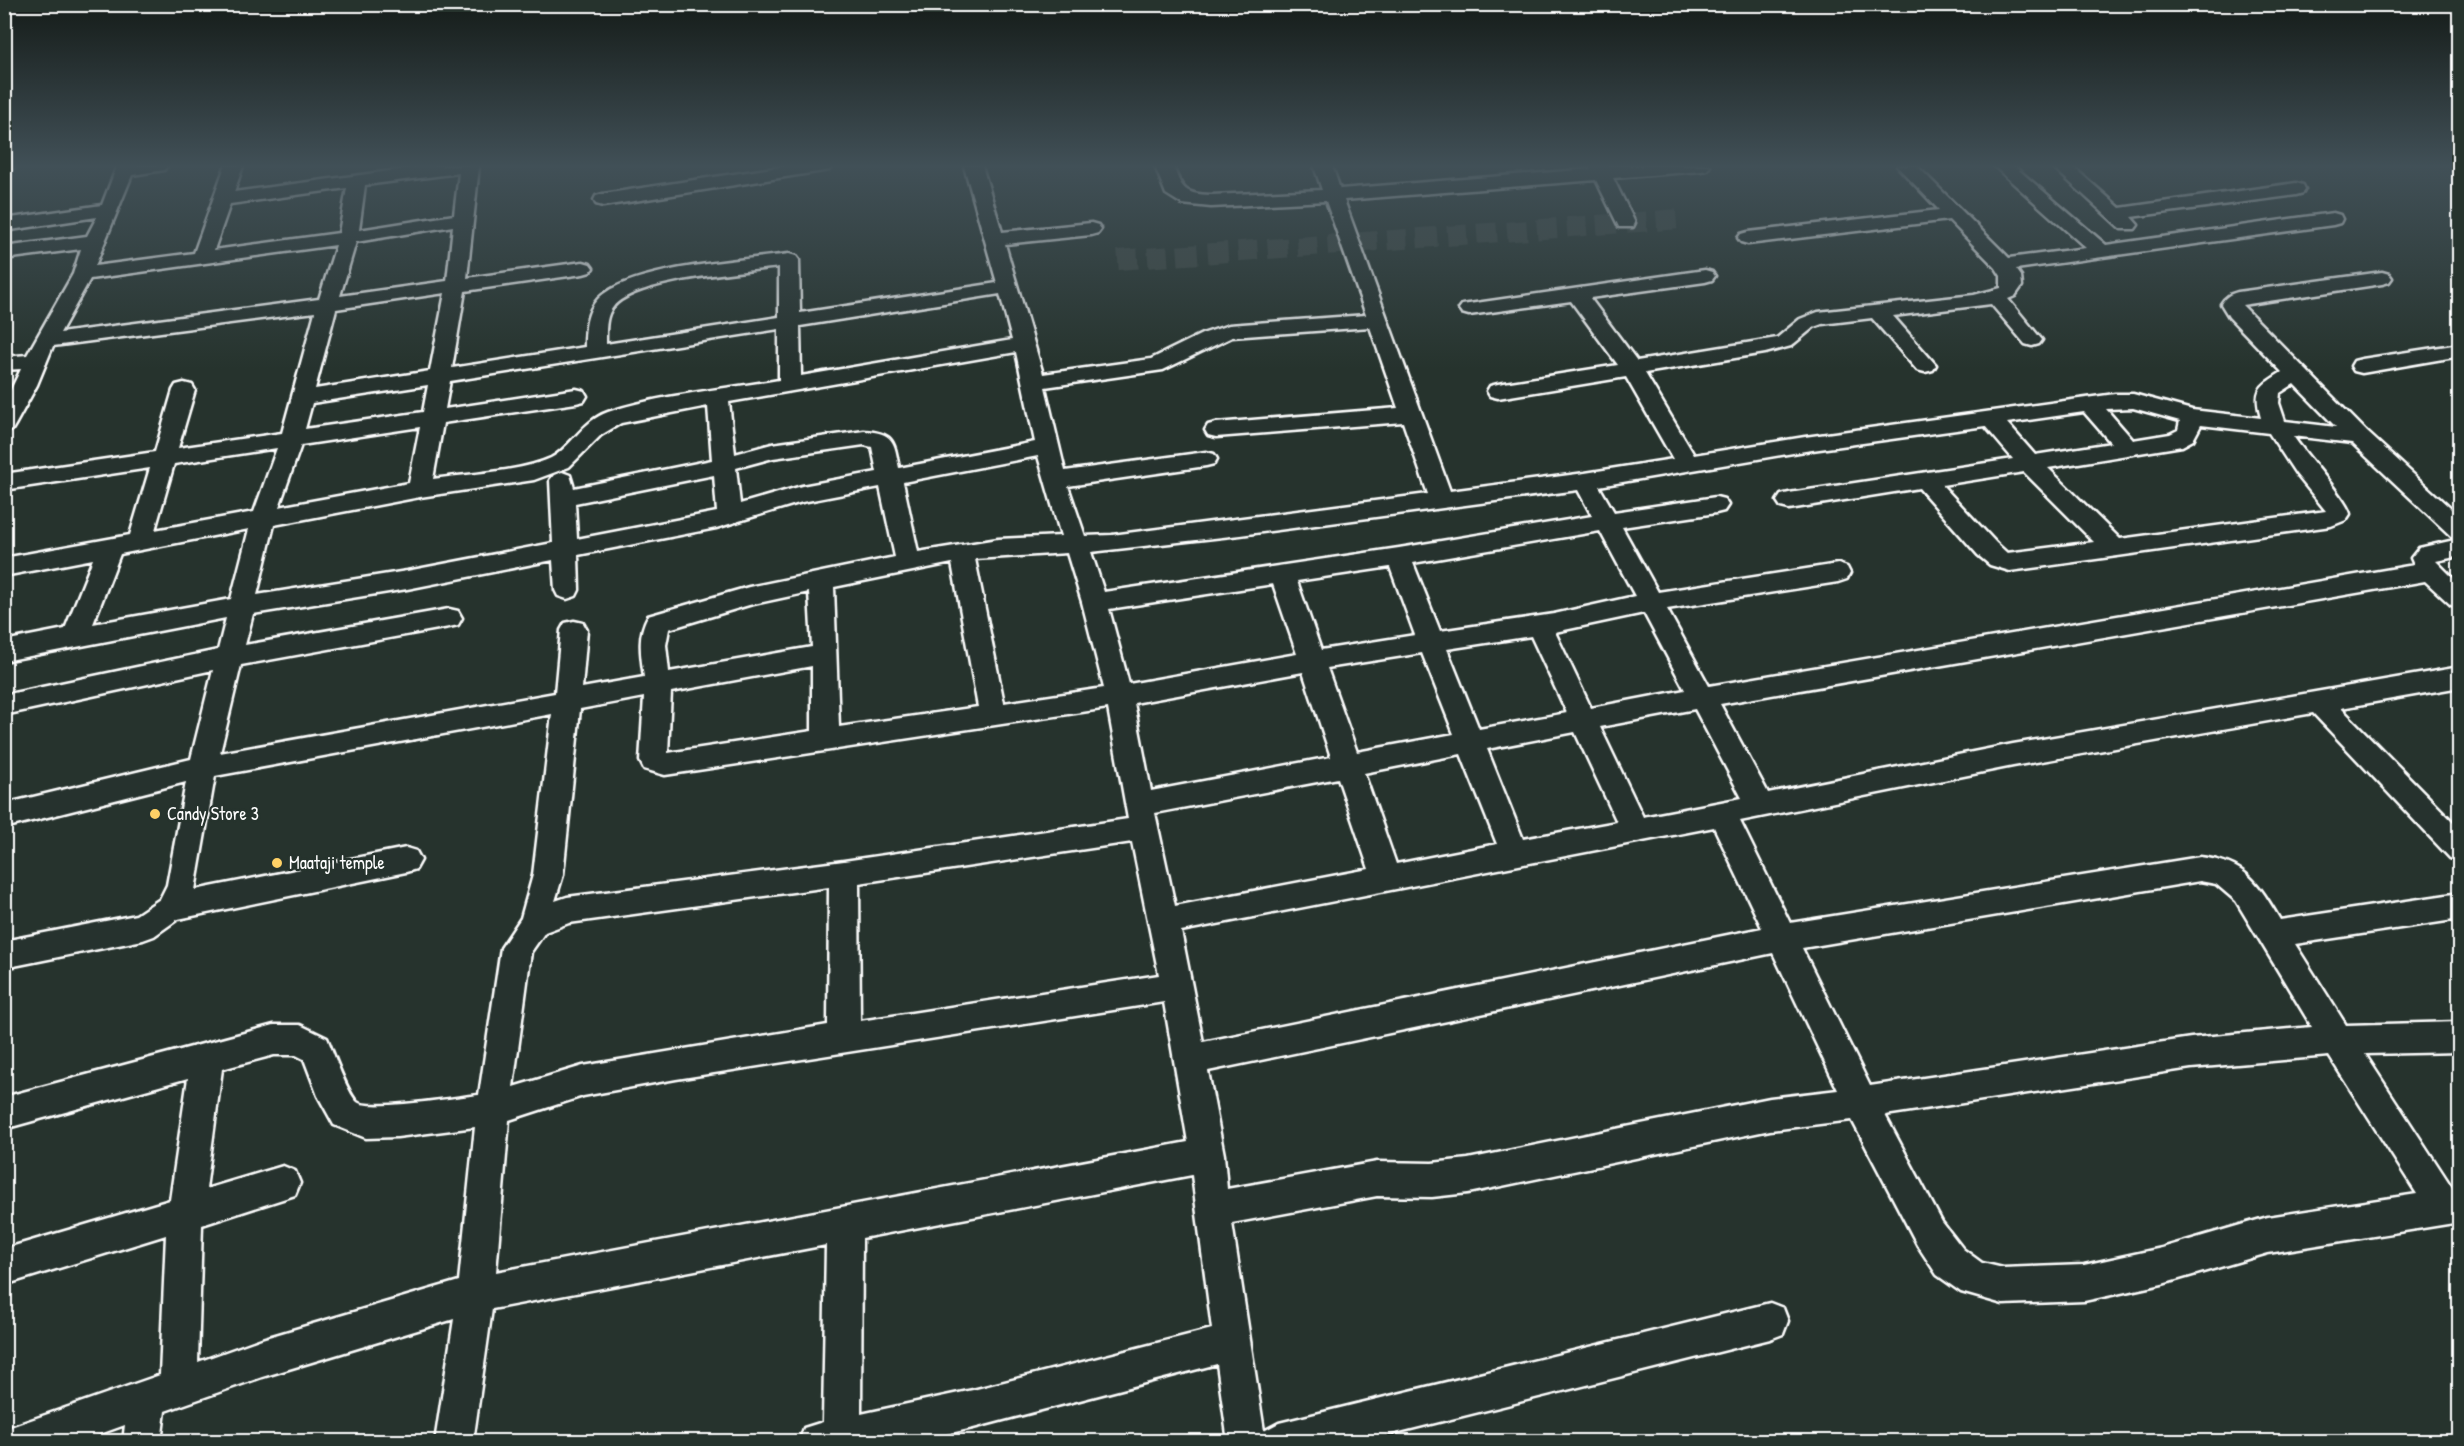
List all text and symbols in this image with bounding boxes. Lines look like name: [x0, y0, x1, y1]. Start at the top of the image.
place label: Candy Store 3: [167, 801, 259, 826]
marker: Candy Store 3: [148, 807, 162, 821]
place label: Maataji temple: [289, 850, 385, 875]
marker: Maataji temple: [270, 856, 284, 870]

